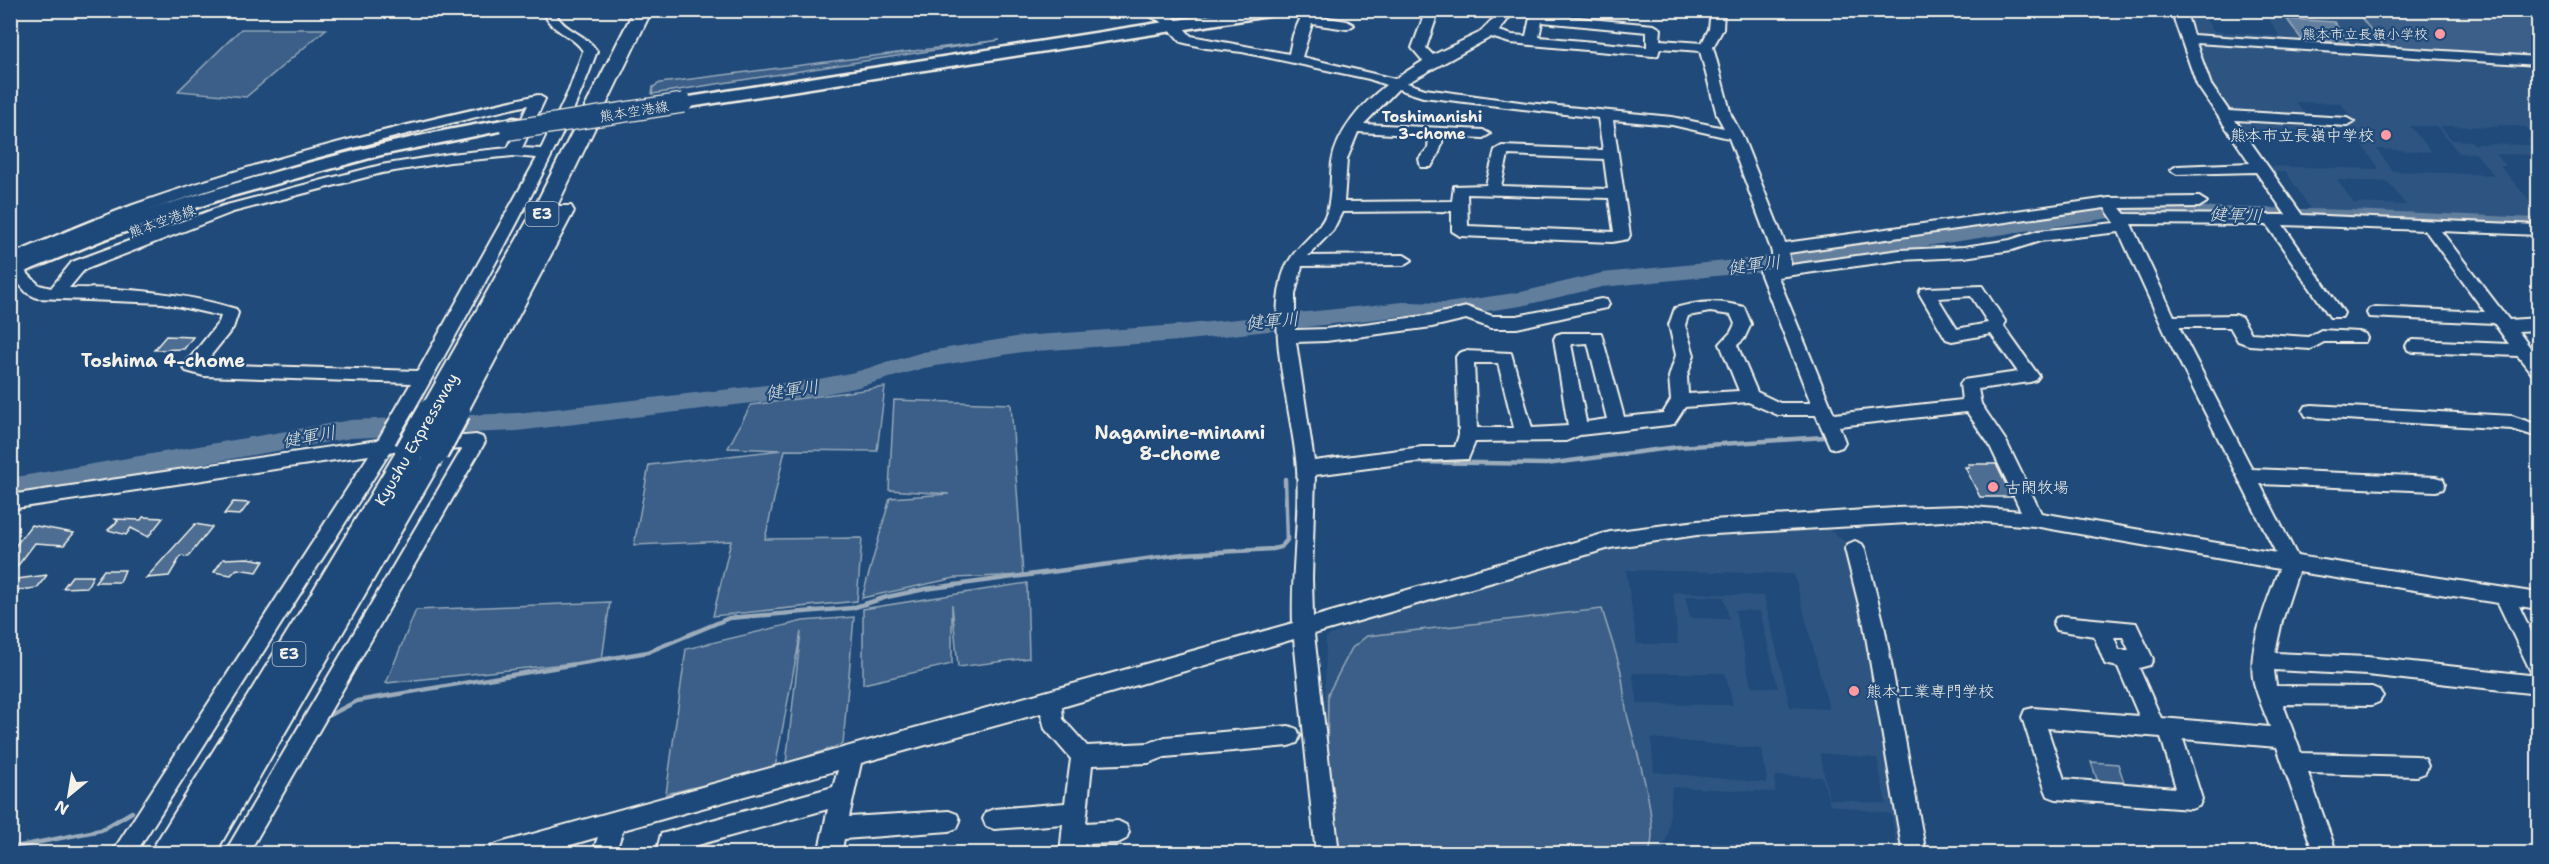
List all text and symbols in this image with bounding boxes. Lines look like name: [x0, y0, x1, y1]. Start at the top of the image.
place label: 熊本市立長嶺小学校: [2302, 25, 2428, 43]
marker: 熊本市立長嶺小学校: [2433, 27, 2447, 41]
street label: 熊本空港線: [598, 97, 670, 125]
district label: Toshimanishi 3-chome: [1382, 107, 1482, 144]
place label: 熊本市立長嶺中学校: [2230, 125, 2374, 146]
marker: 熊本市立長嶺中学校: [2379, 128, 2393, 142]
street label: 熊本空港線: [126, 201, 198, 241]
road number: E3: [526, 202, 558, 226]
water label: 健軍川: [2209, 202, 2263, 228]
water label: 健軍川: [1726, 250, 1782, 280]
water label: 健軍川: [1244, 307, 1300, 335]
district label: Toshima 4-chome: [81, 349, 245, 373]
street label: Kyushu Expressway: [370, 369, 463, 510]
water label: 健軍川: [764, 374, 820, 406]
water label: 健軍川: [280, 420, 338, 454]
district label: Nagamine-minami 8-chome: [1095, 421, 1265, 466]
place label: 古閑牧場: [2005, 477, 2069, 498]
marker: 古閑牧場: [1986, 480, 2000, 494]
road number: E3: [272, 642, 306, 666]
place label: 熊本工業専門学校: [1866, 681, 1994, 702]
marker: 熊本工業専門学校: [1847, 684, 1861, 698]
north arrow: [39, 765, 99, 825]
text: N: [51, 795, 72, 820]

